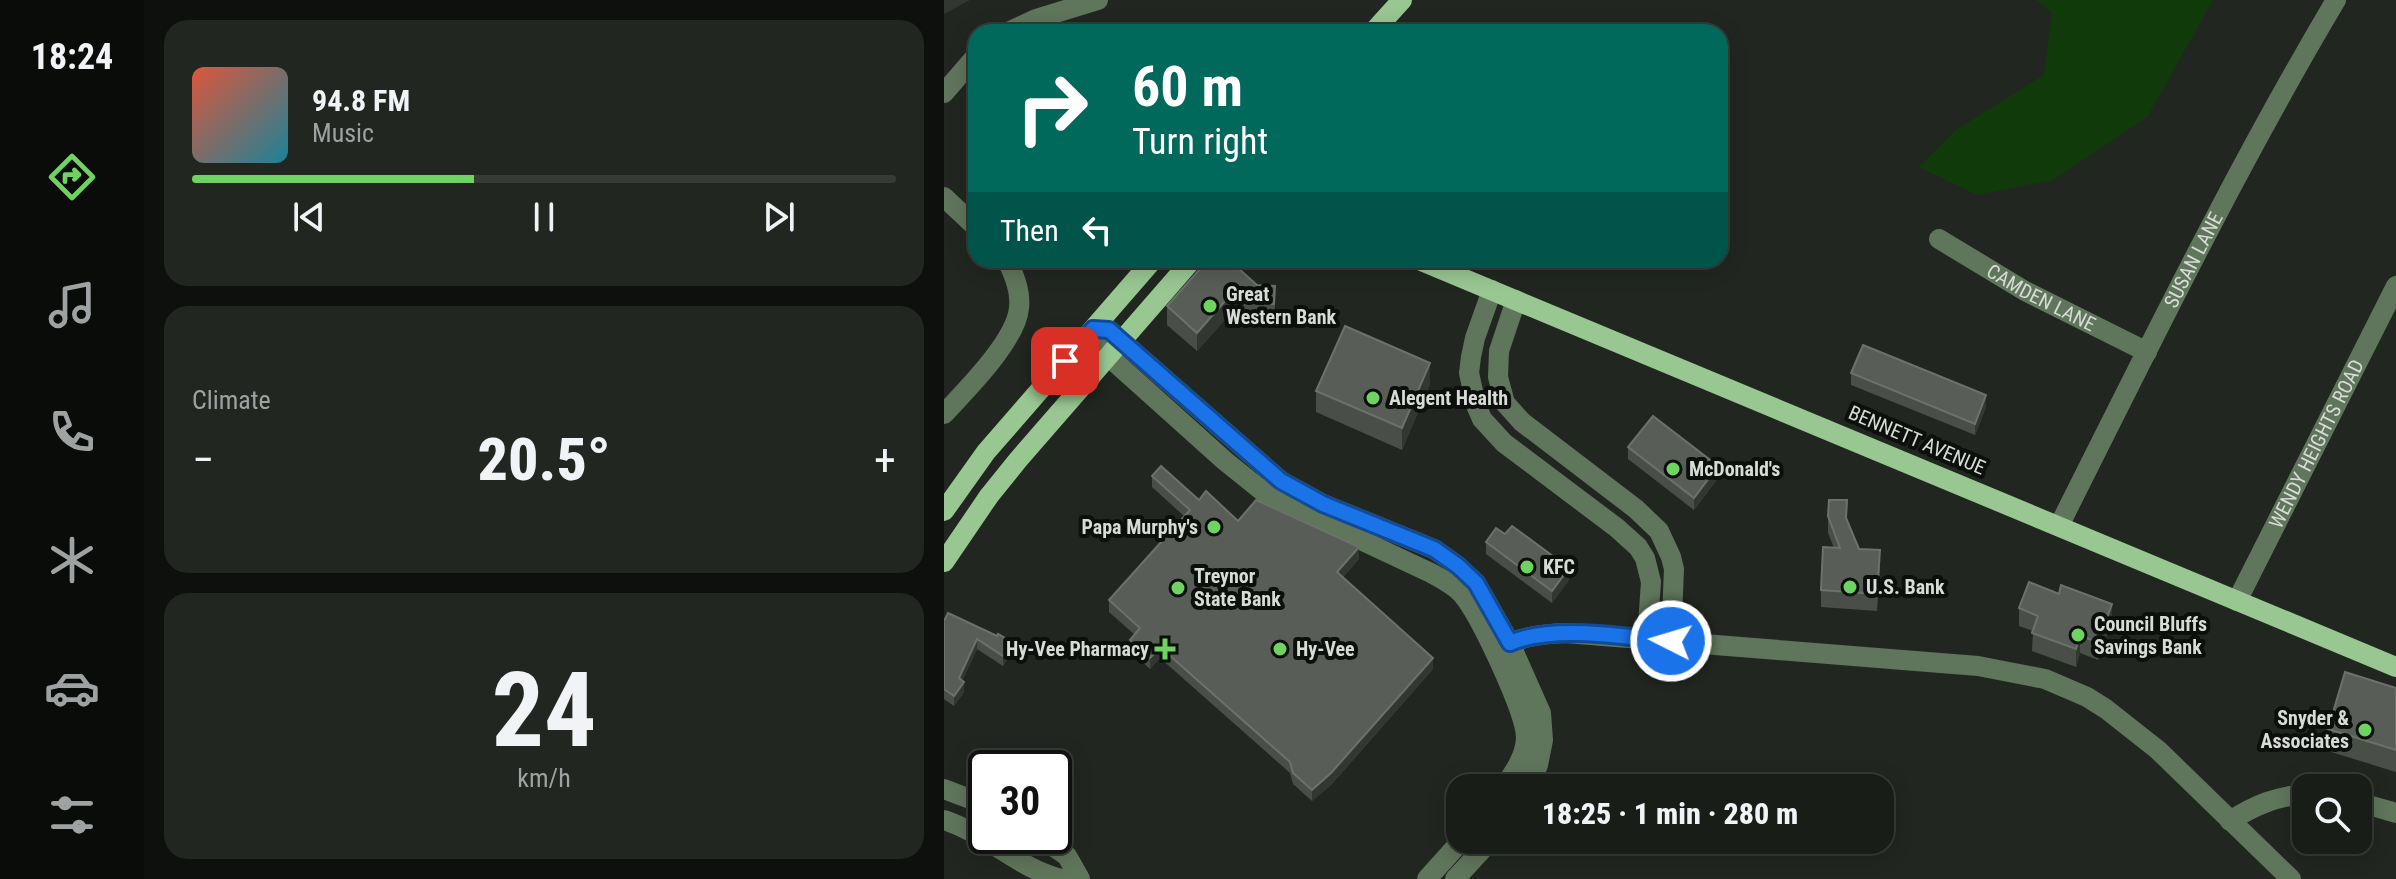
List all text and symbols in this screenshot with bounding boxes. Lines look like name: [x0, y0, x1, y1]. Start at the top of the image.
text: 18:24: [31, 36, 113, 78]
text: 60 m: [1132, 54, 1243, 120]
icon: right: [1000, 56, 1104, 160]
text: 94.8 FM: [312, 83, 410, 118]
text: Music: [312, 118, 374, 148]
text: Turn right: [1132, 121, 1268, 163]
icon: directions: [44, 149, 100, 205]
icon: previous: [287, 195, 331, 239]
icon: pause: [522, 195, 566, 239]
icon: next: [757, 195, 801, 239]
icon: left: [1075, 208, 1119, 252]
street label: SUSAN LANE: [2159, 208, 2228, 312]
text: Then: [1000, 213, 1059, 248]
street label: CAMDEN LANE: [1982, 259, 2100, 336]
icon: music: [44, 277, 100, 333]
place label: Great Western Bank: [1226, 282, 1337, 329]
marker: Great Western Bank: [1201, 297, 1219, 315]
pin: [1031, 327, 1099, 395]
icon: arrive: [1043, 339, 1087, 383]
street label: WENDY HEIGHTS ROAD: [2264, 356, 2369, 532]
text: Climate: [192, 385, 271, 415]
place label: Alegent Health: [1389, 386, 1508, 410]
marker: Alegent Health: [1364, 389, 1382, 407]
street label: BENNETT AVENUE: [1845, 400, 1989, 480]
icon: phone: [44, 404, 100, 460]
text: 20.5°: [478, 424, 611, 495]
text: −: [192, 434, 214, 486]
text: +: [874, 434, 896, 486]
place label: McDonald's: [1689, 457, 1780, 481]
marker: McDonald's: [1664, 460, 1682, 478]
place label: Papa Murphy's: [1082, 515, 1198, 539]
marker: Papa Murphy's: [1205, 518, 1223, 536]
icon: climate: [44, 532, 100, 588]
place label: KFC: [1543, 555, 1575, 579]
marker: KFC: [1518, 558, 1536, 576]
place label: Treynor State Bank: [1194, 564, 1281, 611]
place label: U.S. Bank: [1866, 575, 1945, 599]
marker: U.S. Bank: [1841, 578, 1859, 596]
marker: Treynor State Bank: [1169, 579, 1187, 597]
position arrow: [1629, 599, 1713, 683]
place label: Council Bluffs Savings Bank: [2094, 612, 2207, 659]
marker: Council Bluffs Savings Bank: [2069, 626, 2087, 644]
place label: Hy-Vee Pharmacy: [1006, 637, 1149, 661]
place label: Hy-Vee: [1296, 637, 1355, 661]
marker: Hy-Vee Pharmacy: [1156, 640, 1174, 658]
marker: Hy-Vee: [1271, 640, 1289, 658]
text: 24: [491, 650, 597, 771]
icon: car: [44, 660, 100, 716]
place label: Snyder & Associates: [2260, 706, 2349, 753]
marker: Snyder & Associates: [2356, 721, 2374, 739]
speed limit sign: 30: [968, 750, 1072, 854]
text: km/h: [517, 763, 571, 793]
map controls: [2292, 774, 2372, 854]
button: search: [2292, 774, 2372, 854]
icon: filters: [44, 787, 100, 843]
text: 18:25 · 1 min · 280 m: [1542, 796, 1798, 831]

